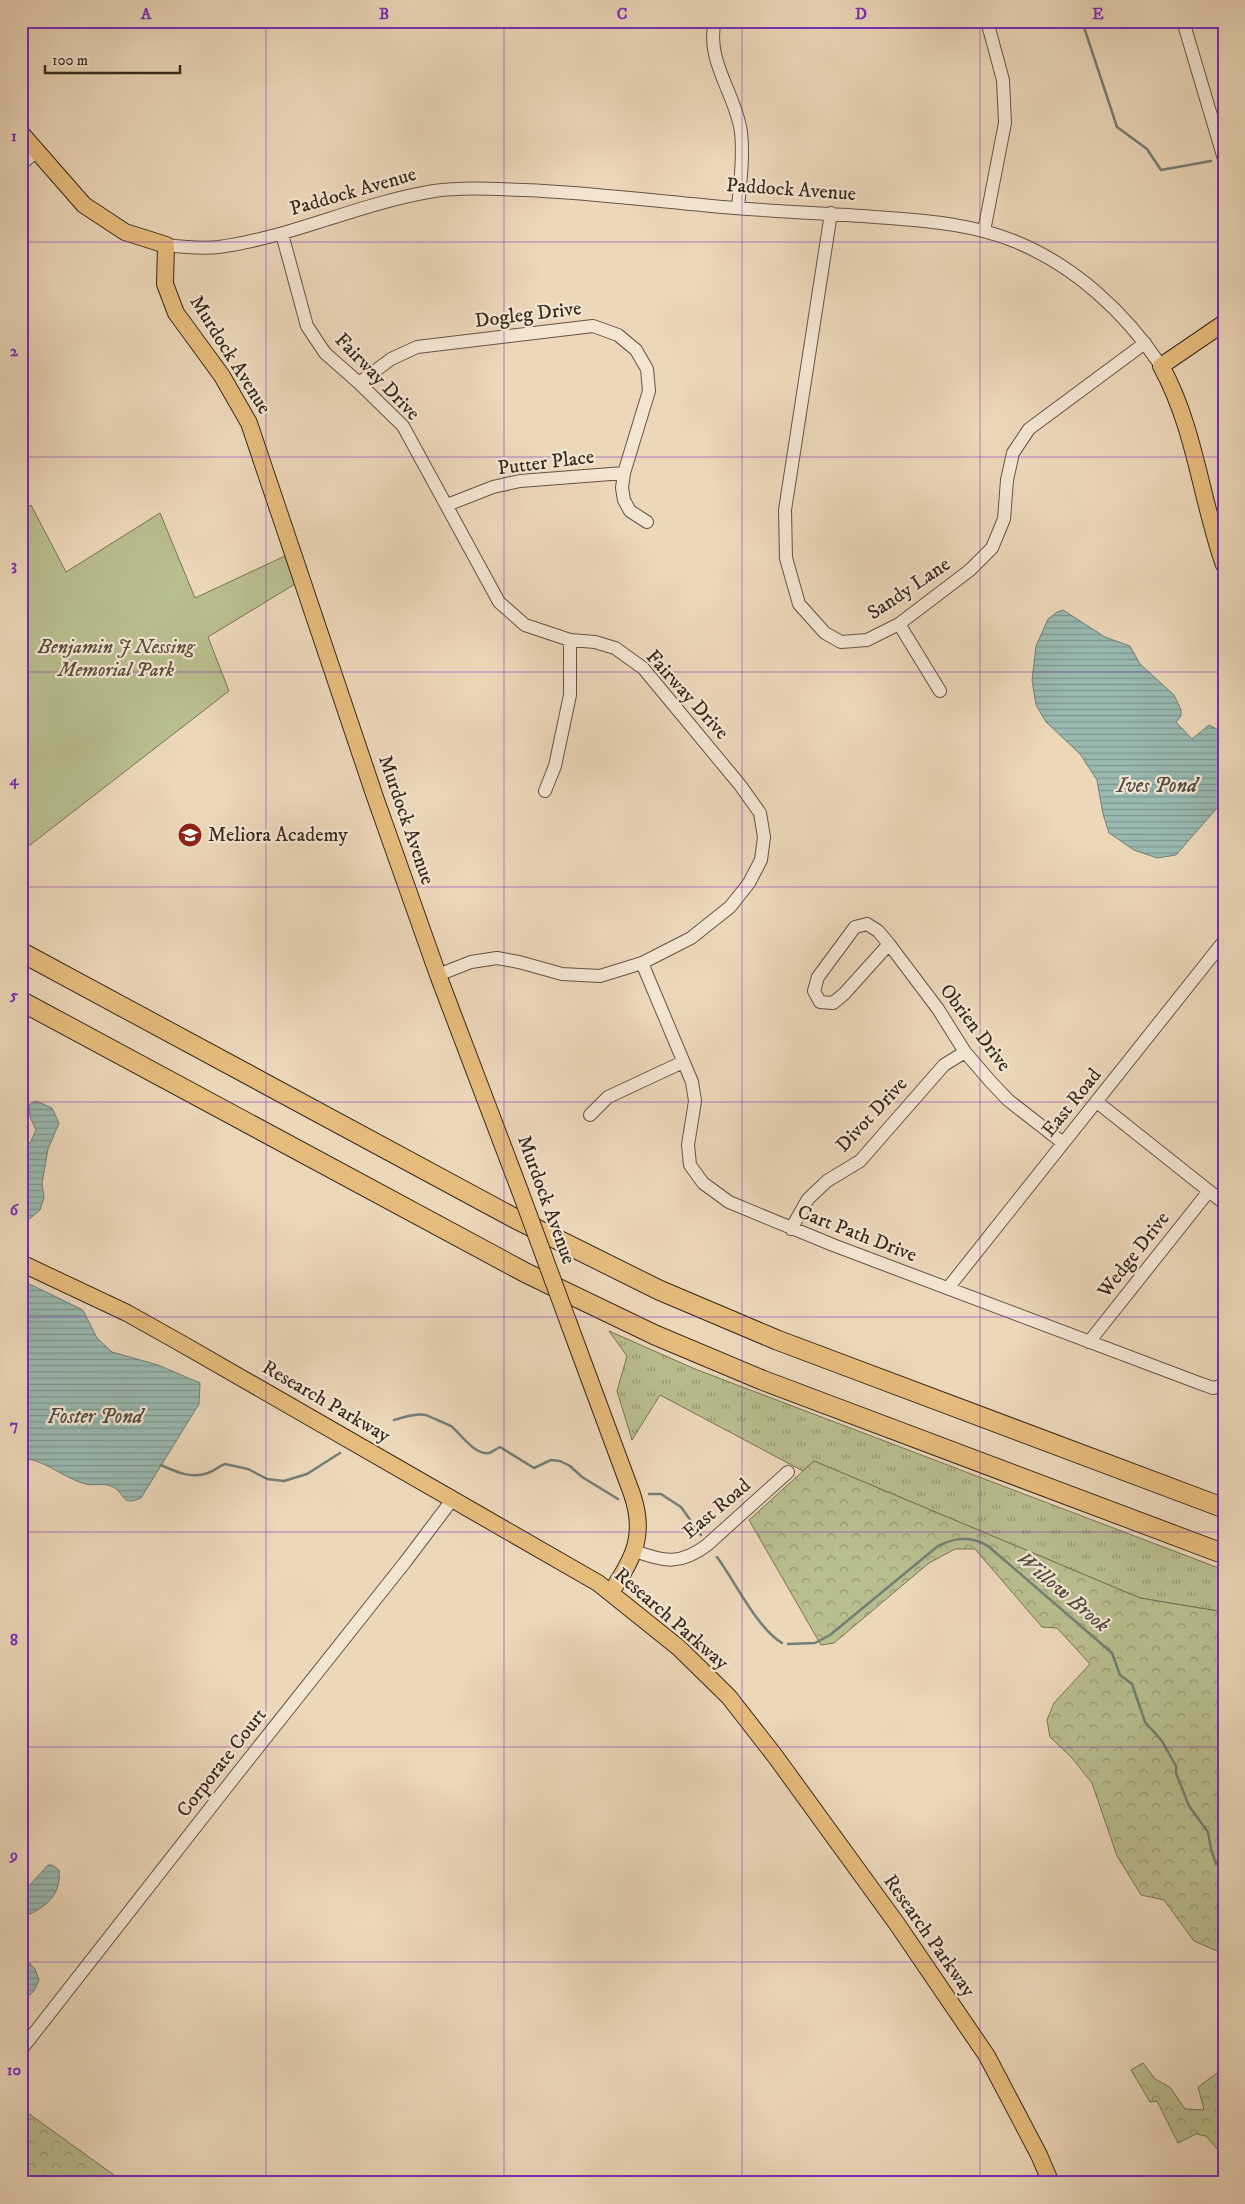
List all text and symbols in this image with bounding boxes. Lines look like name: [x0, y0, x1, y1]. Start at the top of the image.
text: A: [140, 4, 152, 24]
text: B: [379, 4, 389, 24]
text: C: [617, 4, 627, 24]
text: D: [855, 4, 867, 24]
text: E: [1092, 4, 1104, 24]
scale bar: [45, 42, 180, 74]
text: 100 m: [52, 51, 88, 70]
text: 1: [11, 126, 17, 146]
street label: Paddock Avenue: [287, 162, 419, 222]
street label: Paddock Avenue: [725, 173, 857, 207]
street label: Murdock Avenue: [184, 291, 276, 419]
street label: Dogleg Drive: [473, 296, 583, 334]
street label: Fairway Drive: [329, 328, 425, 426]
text: 2: [10, 341, 19, 361]
street label: Putter Place: [496, 445, 596, 481]
street label: Sandy Lane: [863, 552, 955, 626]
text: 3: [11, 555, 17, 575]
park label: Benjamin J Nessing Memorial Park: [37, 635, 196, 683]
street label: Fairway Drive: [640, 645, 734, 745]
street label: Murdock Avenue: [372, 752, 440, 888]
text: 4: [8, 770, 19, 790]
water label: Ives Pond: [1115, 773, 1200, 799]
school or university icon: Meliora Academy: [177, 822, 203, 848]
place label: Meliora Academy: [208, 823, 348, 848]
street label: Obrien Drive: [934, 979, 1016, 1077]
text: 5: [9, 985, 18, 1005]
street label: East Road: [1037, 1063, 1107, 1143]
street label: Divot Drive: [831, 1072, 913, 1158]
street label: Murdock Avenue: [511, 1132, 581, 1268]
text: 6: [10, 1200, 20, 1220]
street label: Cart Path Drive: [794, 1200, 920, 1268]
street label: Wedge Drive: [1092, 1207, 1175, 1304]
street label: Research Parkway: [258, 1355, 395, 1449]
water label: Foster Pond: [47, 1404, 146, 1430]
text: 7: [10, 1415, 18, 1435]
street label: East Road: [678, 1473, 756, 1545]
water label: Willow Brook: [1011, 1546, 1115, 1638]
street label: Research Parkway: [609, 1562, 734, 1676]
text: 8: [10, 1630, 18, 1650]
street label: Corporate Court: [172, 1703, 272, 1823]
text: 9: [9, 1845, 18, 1865]
street label: Research Parkway: [878, 1870, 981, 2002]
text: 10: [7, 2060, 22, 2080]

